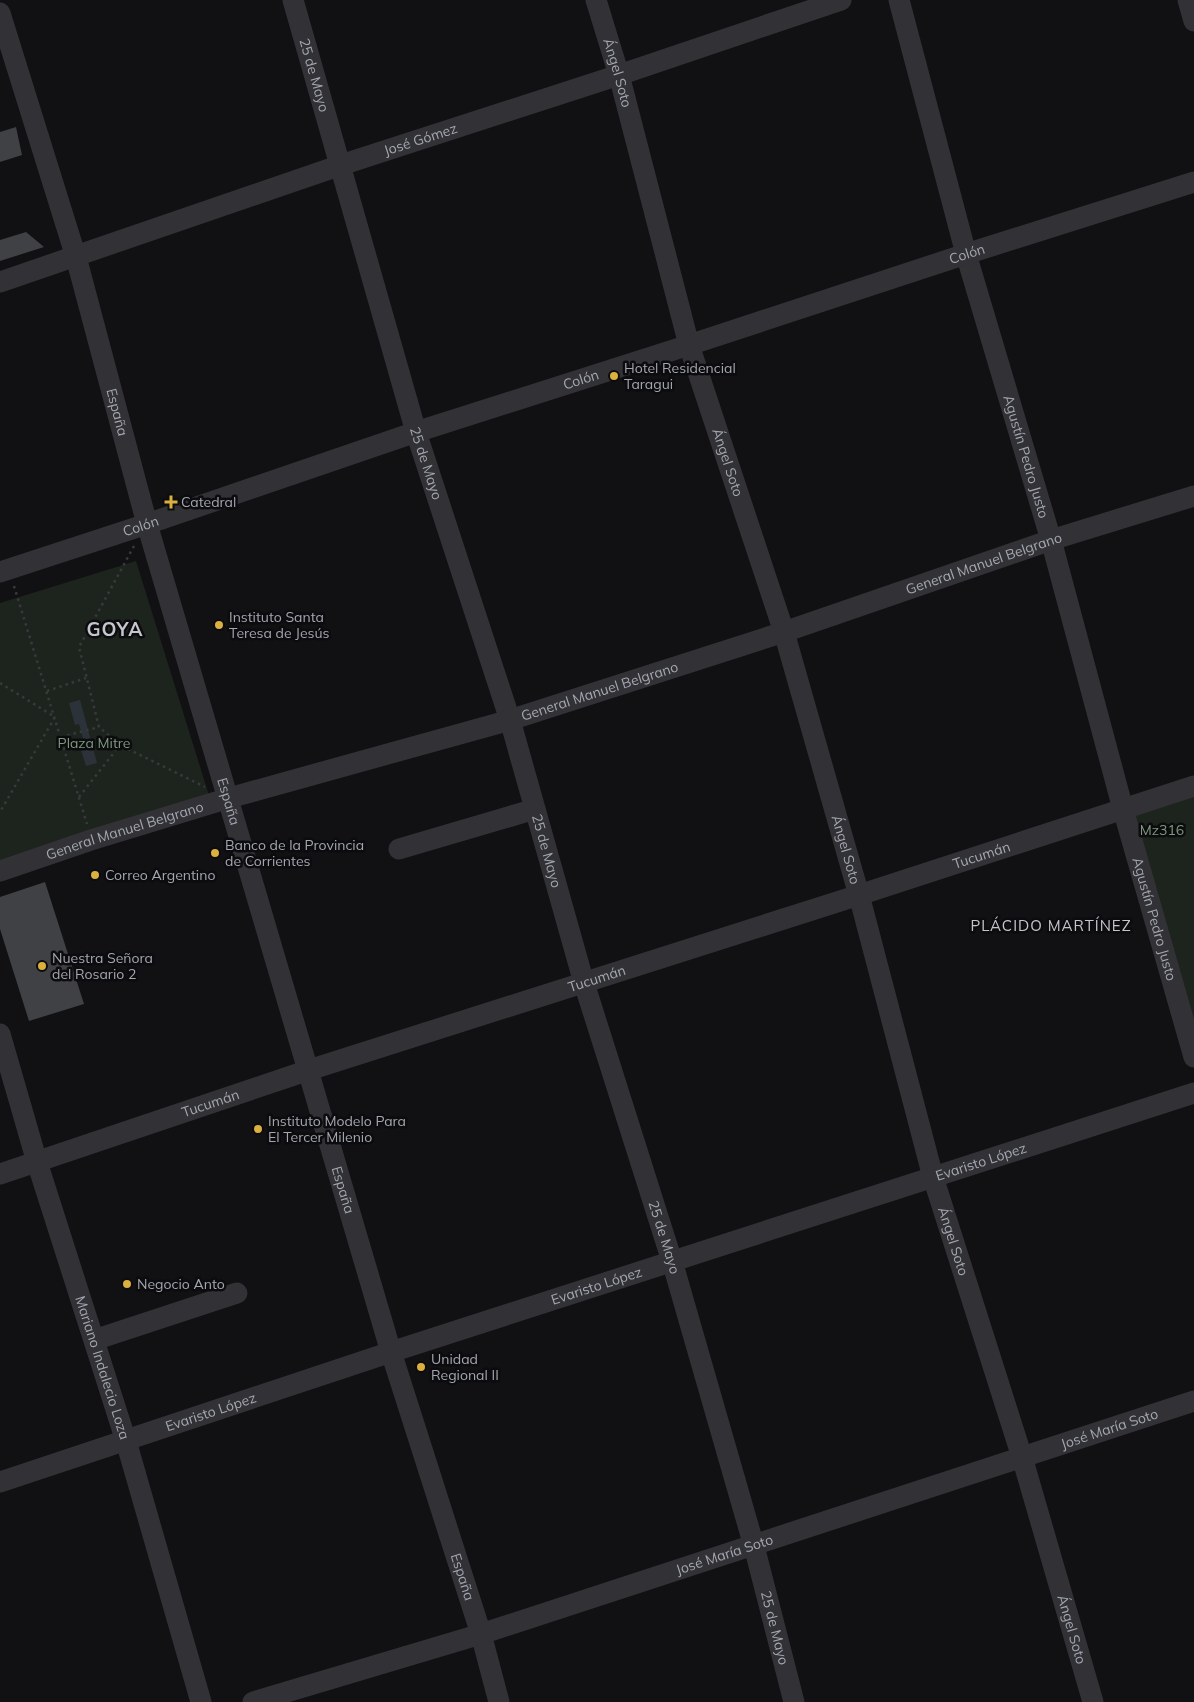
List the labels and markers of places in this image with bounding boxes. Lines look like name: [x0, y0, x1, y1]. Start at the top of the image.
place label: Hotel Residencial Taragui: [624, 359, 736, 393]
marker: Hotel Residencial Taragui: [608, 370, 620, 382]
place label: Catedral: [181, 493, 236, 511]
marker: Catedral: [165, 496, 177, 508]
place label: Instituto Santa Teresa de Jesús: [229, 608, 330, 642]
marker: Instituto Santa Teresa de Jesús: [213, 619, 225, 631]
place label: Banco de la Provincia de Corrientes: [225, 836, 364, 870]
marker: Banco de la Provincia de Corrientes: [209, 847, 221, 859]
place label: Correo Argentino: [105, 866, 215, 884]
marker: Correo Argentino: [89, 869, 101, 881]
place label: Nuestra Señora del Rosario 2: [52, 949, 153, 983]
marker: Nuestra Señora del Rosario 2: [36, 960, 48, 972]
place label: Instituto Modelo Para El Tercer Milenio: [268, 1112, 406, 1146]
marker: Instituto Modelo Para El Tercer Milenio: [252, 1123, 264, 1135]
place label: Negocio Anto: [137, 1275, 225, 1293]
marker: Negocio Anto: [121, 1278, 133, 1290]
place label: Unidad Regional II: [431, 1350, 499, 1384]
marker: Unidad Regional II: [415, 1361, 427, 1373]

